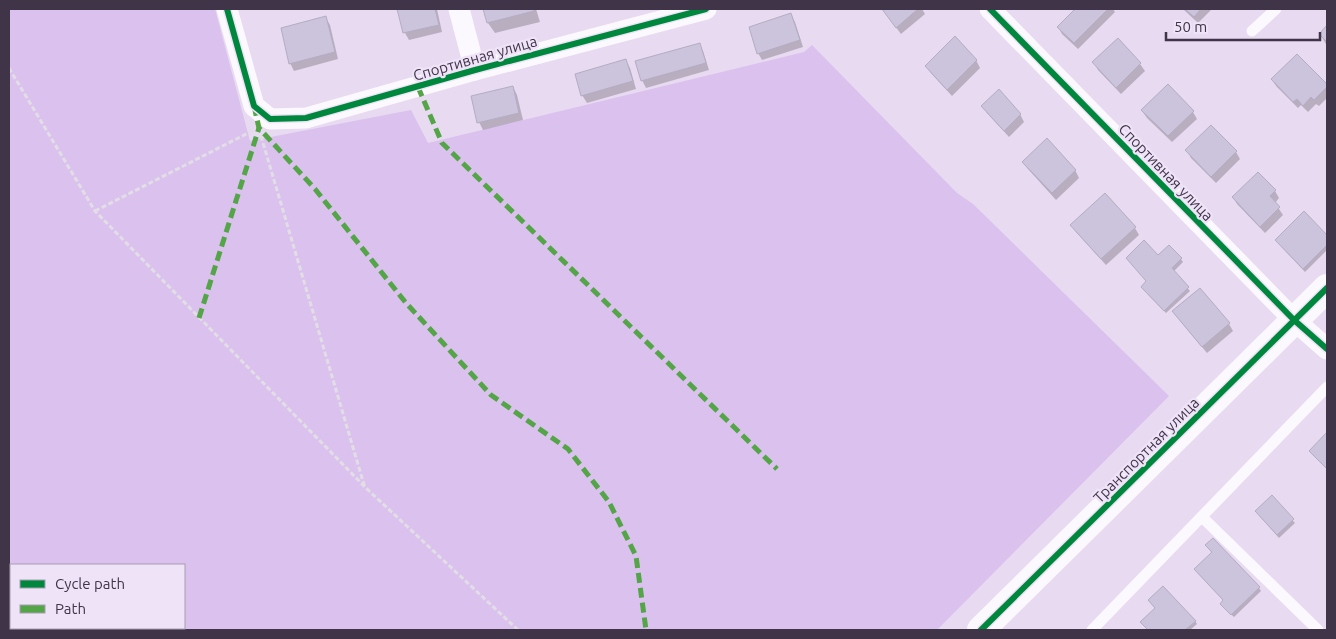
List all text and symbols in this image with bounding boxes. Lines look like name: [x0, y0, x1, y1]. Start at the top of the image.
scale bar: [1166, 10, 1320, 42]
text: 50 m: [1174, 18, 1207, 35]
street label: Спортивная улица: [411, 32, 539, 84]
street label: Спортивная улица: [1115, 120, 1217, 224]
street label: Транспортная улица: [1090, 394, 1202, 506]
legend: [10, 564, 185, 629]
text: Cycle path: [55, 575, 125, 592]
text: Path: [55, 600, 86, 617]

